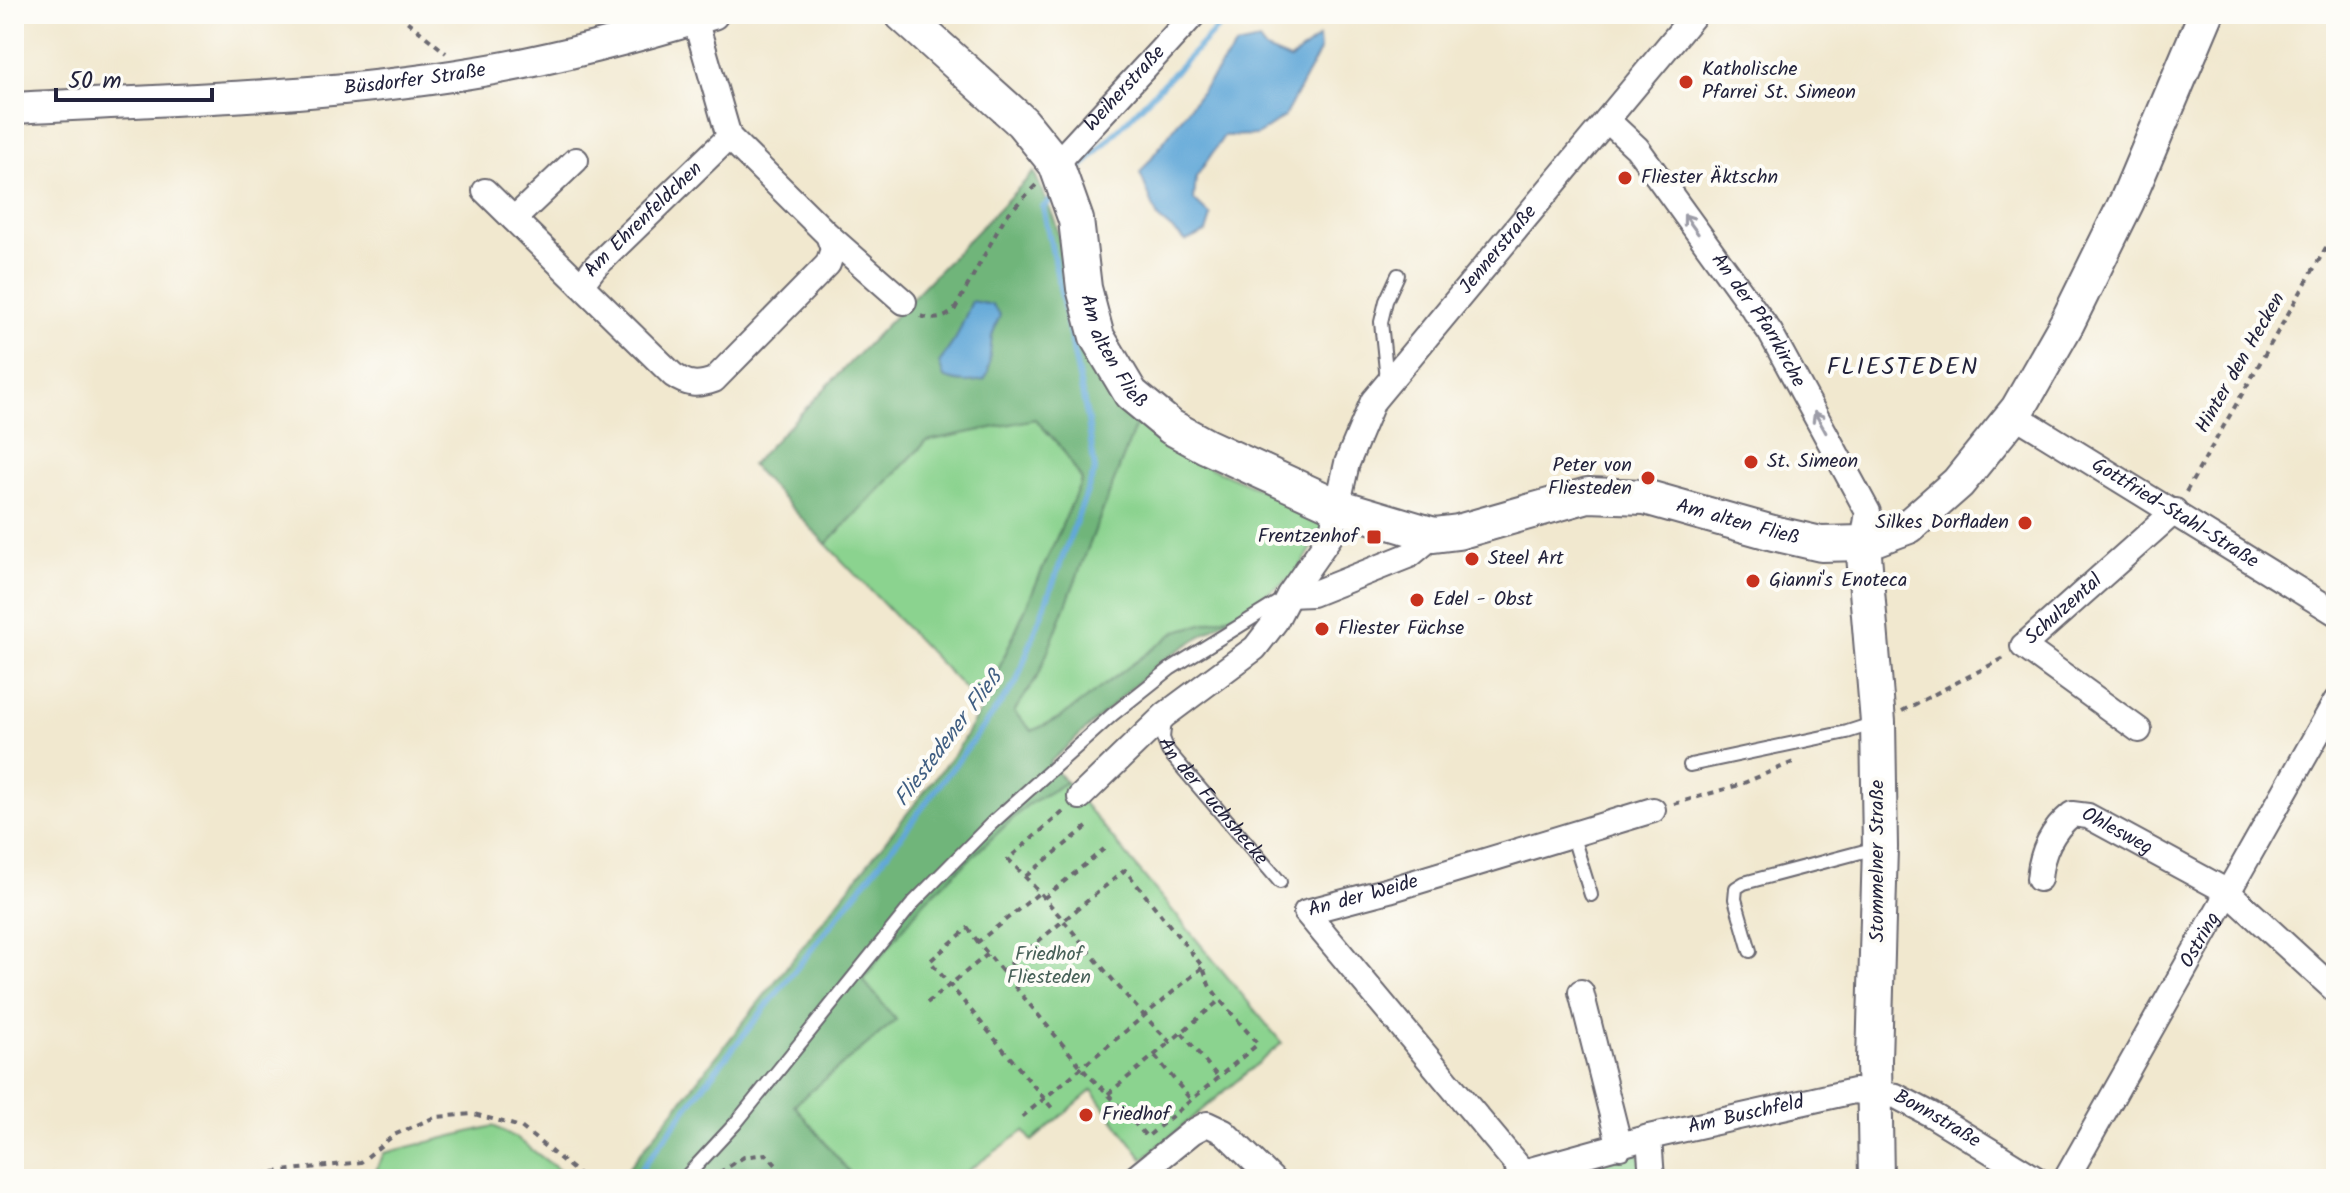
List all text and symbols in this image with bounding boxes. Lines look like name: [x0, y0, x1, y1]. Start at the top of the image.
street label: Weiherstraße: [1076, 38, 1174, 140]
scale bar: [56, 52, 212, 102]
place label: Katholische Pfarrei St. Simeon: [1702, 54, 1856, 109]
street label: Büsdorfer Straße: [342, 55, 488, 105]
text: 50 m: [68, 62, 122, 101]
marker: Katholische Pfarrei St. Simeon: [1677, 73, 1695, 91]
street label: Am Ehrenfeldchen: [576, 154, 711, 285]
place label: Fliester Äktschn: [1641, 162, 1778, 194]
marker: Fliester Äktschn: [1616, 169, 1634, 187]
street label: Jennerstraße: [1452, 198, 1545, 302]
one-way arrow: [1683, 213, 1699, 235]
street label: An der Pfarrkirche: [1702, 247, 1813, 394]
street label: Hinter den Hecken: [2188, 286, 2294, 440]
street label: Am alten Fließ: [1070, 291, 1154, 417]
district label: FLIESTEDEN: [1827, 348, 1979, 387]
one-way arrow: [1812, 411, 1828, 434]
place label: St. Simeon: [1767, 446, 1858, 478]
place label: Peter von Fliesteden: [1548, 450, 1632, 505]
street label: Gottfried-Stahl-Straße: [2085, 450, 2265, 578]
marker: St. Simeon: [1742, 453, 1760, 471]
marker: Peter von Fliesteden: [1639, 469, 1657, 487]
street label: Am alten Fließ: [1672, 490, 1802, 555]
place label: Silkes Dorfladen: [1875, 507, 2009, 539]
marker: Silkes Dorfladen: [2016, 514, 2034, 532]
place label: Frentzenhof: [1258, 521, 1360, 553]
marker: Frentzenhof: [1365, 528, 1383, 546]
place label: Steel Art: [1488, 543, 1564, 575]
marker: Steel Art: [1463, 550, 1481, 568]
place label: Gianni's Enoteca: [1769, 565, 1907, 597]
street label: Schulzental: [2018, 566, 2110, 653]
marker: Gianni's Enoteca: [1744, 572, 1762, 590]
place label: Edel - Obst: [1433, 584, 1533, 616]
marker: Edel - Obst: [1408, 591, 1426, 609]
place label: Fliester Füchse: [1338, 613, 1464, 645]
marker: Fliester Füchse: [1313, 620, 1331, 638]
water label: Fliestedener Fließ: [886, 662, 1013, 815]
street label: An der Fuchshecke: [1148, 733, 1276, 873]
street label: Stommelner Straße: [1862, 780, 1894, 942]
street label: Ohlesweg: [2075, 799, 2158, 864]
street label: An der Weide: [1305, 866, 1422, 927]
street label: Ostring: [2172, 906, 2229, 974]
park label: Friedhof Fliesteden: [1007, 939, 1091, 994]
street label: Bonnstraße: [1888, 1081, 1987, 1157]
street label: Am Buschfeld: [1685, 1086, 1808, 1144]
place label: Friedhof: [1102, 1099, 1173, 1131]
marker: Friedhof: [1077, 1106, 1095, 1124]

